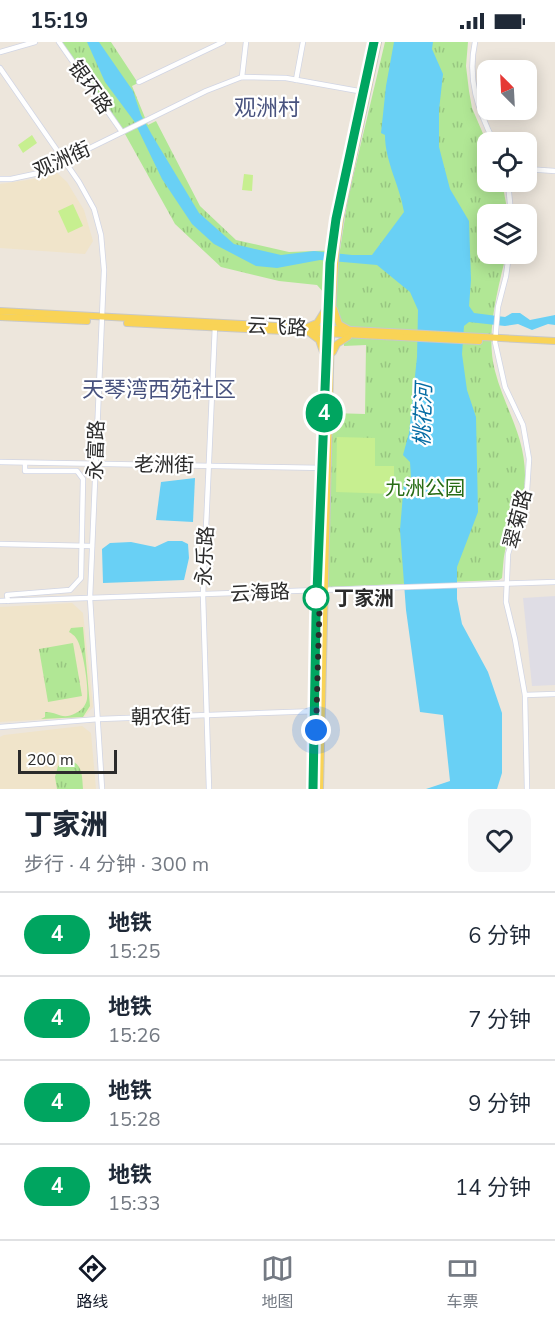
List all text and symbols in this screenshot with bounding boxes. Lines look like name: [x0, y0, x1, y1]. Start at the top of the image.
text: 15:19: [30, 6, 88, 36]
street label: 银环路: [62, 55, 118, 119]
north arrow: [477, 60, 537, 120]
map controls: [477, 60, 537, 264]
district label: 观洲村: [234, 93, 300, 123]
button: locate: [477, 132, 537, 192]
street label: 观洲街: [29, 135, 95, 185]
button: layers: [477, 204, 537, 264]
street label: 云飞路: [246, 312, 308, 342]
district label: 天琴湾西苑社区: [82, 375, 236, 405]
water label: 桃花河: [408, 379, 438, 447]
line badge: 4: [304, 394, 344, 433]
text: 4: [318, 399, 330, 427]
street label: 永富路: [81, 420, 111, 480]
street label: 老洲街: [134, 451, 194, 479]
park label: 九洲公园: [385, 475, 465, 502]
street label: 翠菊路: [498, 487, 538, 551]
street label: 永乐路: [190, 525, 220, 587]
street label: 云海路: [229, 578, 291, 608]
marker: 丁家洲: [303, 585, 329, 611]
place label: 丁家洲: [334, 585, 394, 612]
street label: 朝农街: [131, 703, 191, 731]
your location: [301, 715, 331, 745]
scale bar: [18, 747, 117, 774]
text: 200 m: [27, 749, 74, 771]
text: 丁家洲: [24, 806, 108, 844]
button: heart: [468, 809, 531, 872]
text: 步行 · 4 分钟 · 300 m: [24, 851, 209, 878]
text: 地铁: [108, 908, 152, 938]
text: 4: [51, 920, 63, 948]
text: 6 分钟: [468, 921, 531, 951]
text: 15:25: [108, 938, 161, 965]
text: 地铁: [108, 992, 152, 1022]
text: 4: [51, 1004, 63, 1032]
text: 7 分钟: [468, 1005, 531, 1035]
text: 15:26: [108, 1022, 161, 1049]
text: 地铁: [108, 1076, 152, 1106]
text: 4: [51, 1088, 63, 1116]
text: 9 分钟: [468, 1089, 531, 1119]
text: 15:28: [108, 1106, 161, 1133]
text: 地铁: [108, 1160, 152, 1190]
text: 4: [51, 1172, 63, 1200]
text: 14 分钟: [455, 1173, 531, 1203]
text: 15:33: [108, 1190, 161, 1217]
tab: 路线: [76, 1252, 109, 1313]
tab: 地图: [261, 1252, 294, 1313]
tab: 车票: [446, 1252, 479, 1313]

